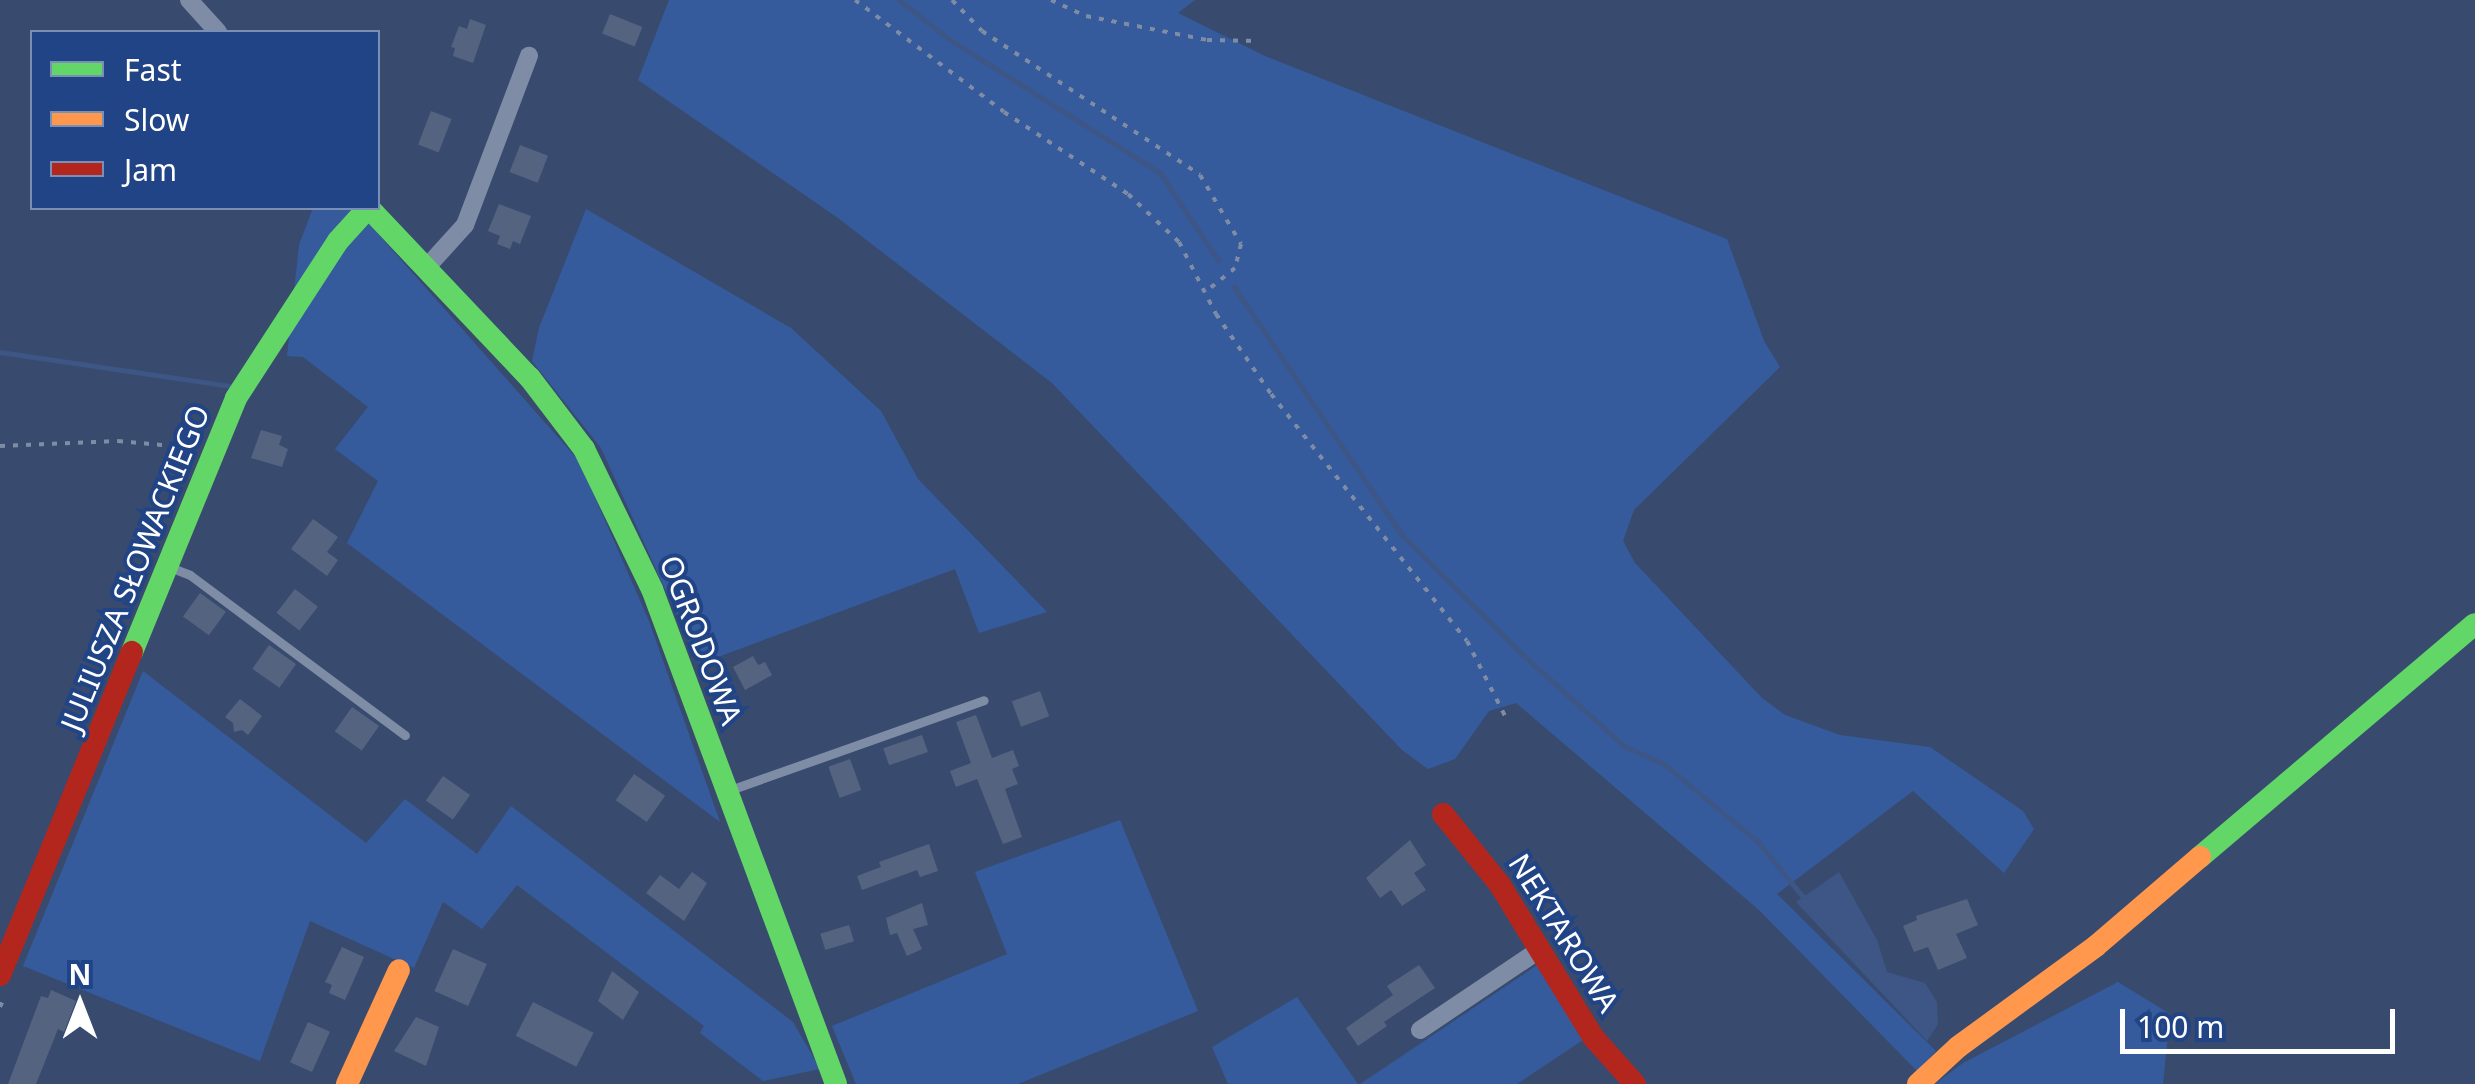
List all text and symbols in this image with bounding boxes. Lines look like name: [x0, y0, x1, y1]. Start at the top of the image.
legend: [30, 30, 380, 210]
text: Fast: [124, 49, 182, 90]
text: Slow: [124, 99, 189, 140]
text: Jam: [124, 149, 177, 190]
street label: JULIUSZA SŁOWACKIEGO: [53, 400, 217, 736]
street label: OGRODOWA: [652, 550, 750, 730]
street label: NEKTAROWA: [1501, 847, 1627, 1019]
north arrow: [30, 954, 130, 1054]
text: N: [69, 955, 91, 993]
scale bar: [2125, 989, 2400, 1051]
text: 100 m: [2137, 1006, 2224, 1047]

